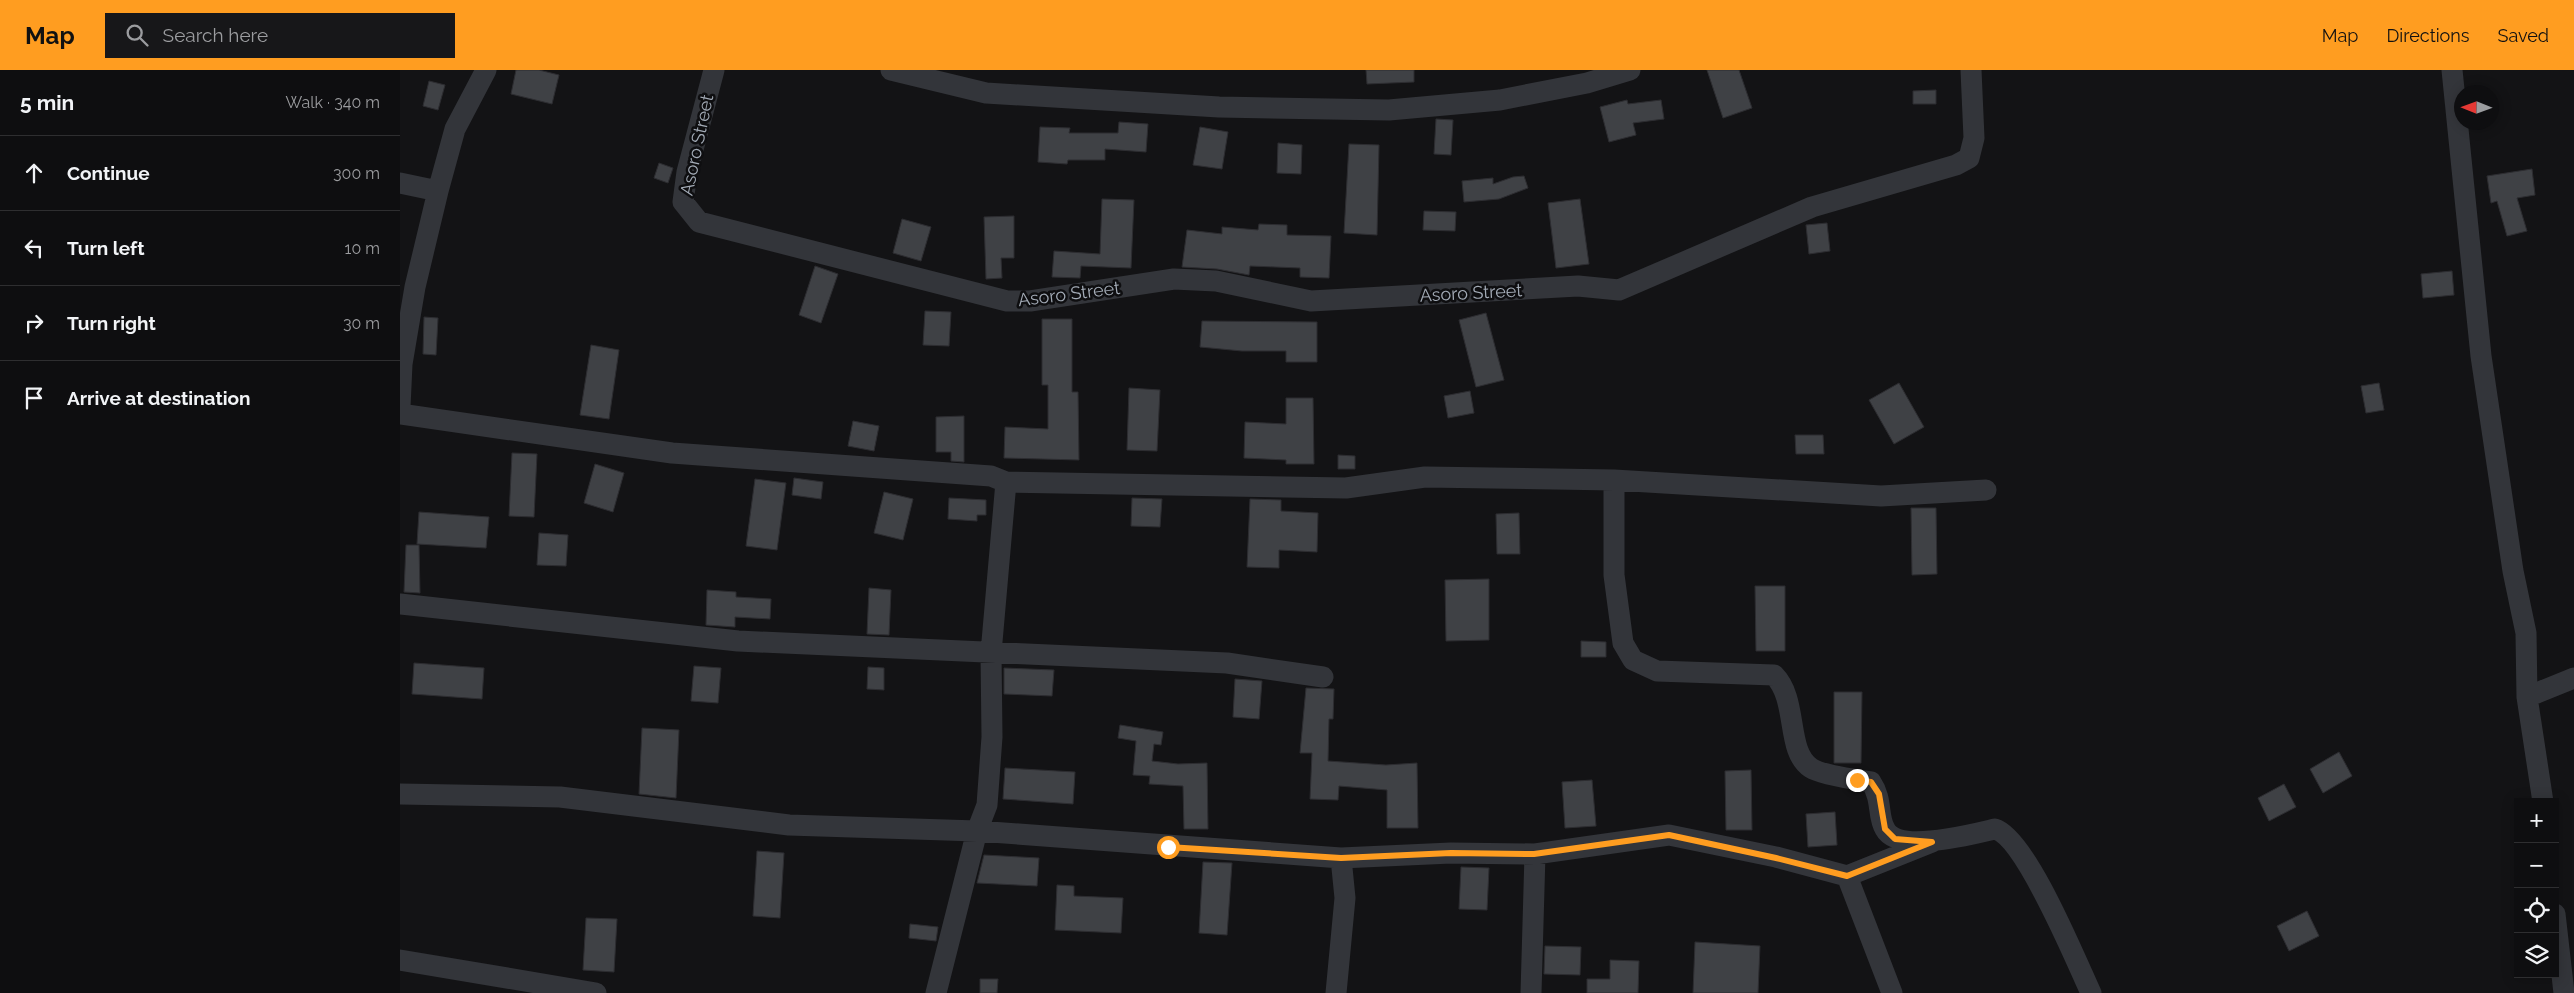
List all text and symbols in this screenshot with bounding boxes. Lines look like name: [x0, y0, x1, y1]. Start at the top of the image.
search box: [105, 13, 455, 58]
text: Map: [25, 21, 75, 50]
icon: search: [123, 21, 151, 49]
text: Search here: [163, 24, 268, 46]
text: Map: [2322, 25, 2358, 46]
text: Directions: [2386, 25, 2470, 46]
text: Saved: [2498, 25, 2549, 46]
north arrow: [2454, 85, 2499, 130]
text: 5 min: [20, 90, 74, 115]
street label: Asoro Street: [676, 92, 717, 197]
text: Walk · 340 m: [286, 93, 380, 112]
icon: ahead: [20, 159, 48, 187]
text: Continue: [67, 162, 150, 184]
text: 300 m: [333, 164, 380, 183]
icon: left: [20, 234, 48, 262]
text: Turn left: [67, 237, 144, 259]
text: 10 m: [345, 239, 380, 258]
street label: Asoro Street: [1017, 277, 1121, 310]
street label: Asoro Street: [1419, 279, 1523, 306]
icon: right: [20, 309, 48, 337]
text: Turn right: [67, 312, 156, 334]
text: 30 m: [343, 314, 380, 333]
icon: arrive: [20, 384, 48, 412]
text: Arrive at destination: [67, 387, 251, 409]
route end: [1846, 769, 1869, 792]
map controls: [2514, 798, 2559, 978]
button: +: [2514, 798, 2559, 843]
route start: [1157, 836, 1180, 859]
button: −: [2514, 843, 2559, 888]
button: locate: [2514, 888, 2559, 933]
button: layers: [2514, 933, 2559, 978]

